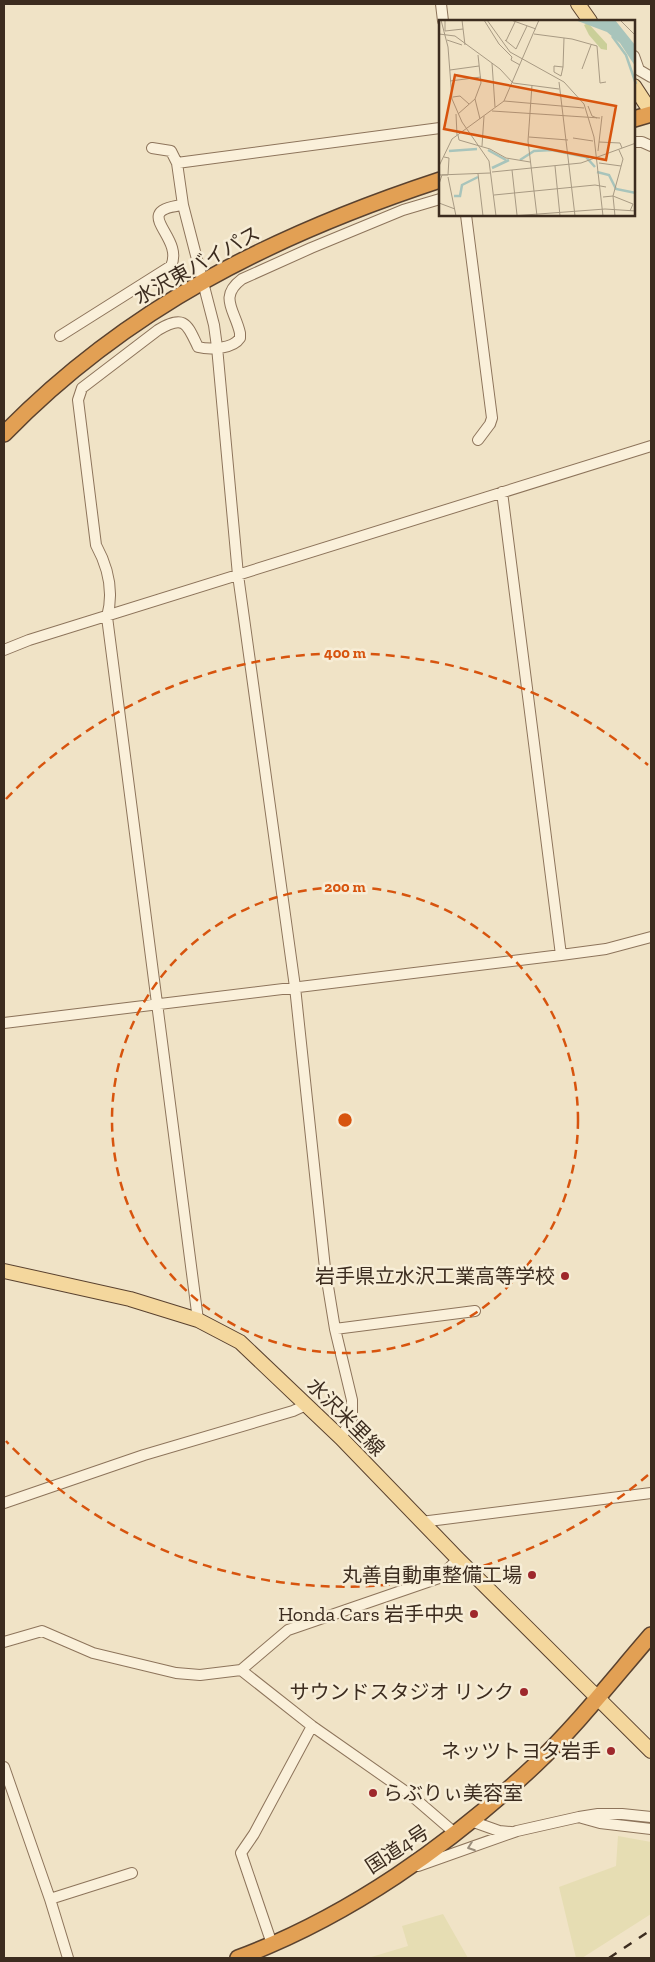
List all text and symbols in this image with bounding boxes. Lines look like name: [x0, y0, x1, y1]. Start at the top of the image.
inset map: [439, 20, 635, 216]
street label: 水沢東バイパス: [130, 221, 264, 309]
text: 400 m: [324, 644, 366, 662]
text: 200 m: [324, 878, 366, 896]
centre of rings: [336, 1111, 354, 1129]
place label: 岩手県立水沢工業高等学校: [315, 1264, 555, 1288]
marker: 岩手県立水沢工業高等学校: [559, 1270, 571, 1282]
street label: 水沢米里線: [302, 1373, 390, 1461]
place label: 丸善自動車整備工場: [342, 1563, 522, 1587]
marker: 丸善自動車整備工場: [526, 1569, 538, 1581]
place label: Honda Cars 岩手中央: [278, 1602, 464, 1626]
marker: Honda Cars 岩手中央: [468, 1608, 480, 1620]
place label: サウンドスタジオ リンク: [289, 1680, 514, 1704]
marker: サウンドスタジオ リンク: [518, 1686, 530, 1698]
place label: ネッツトヨタ岩手: [441, 1739, 601, 1763]
marker: ネッツトヨタ岩手: [605, 1745, 617, 1757]
place label: らぶりぃ美容室: [383, 1781, 523, 1805]
marker: らぶりぃ美容室: [367, 1787, 379, 1799]
street label: 国道4号: [361, 1820, 433, 1878]
one-way arrow: [467, 1841, 476, 1851]

